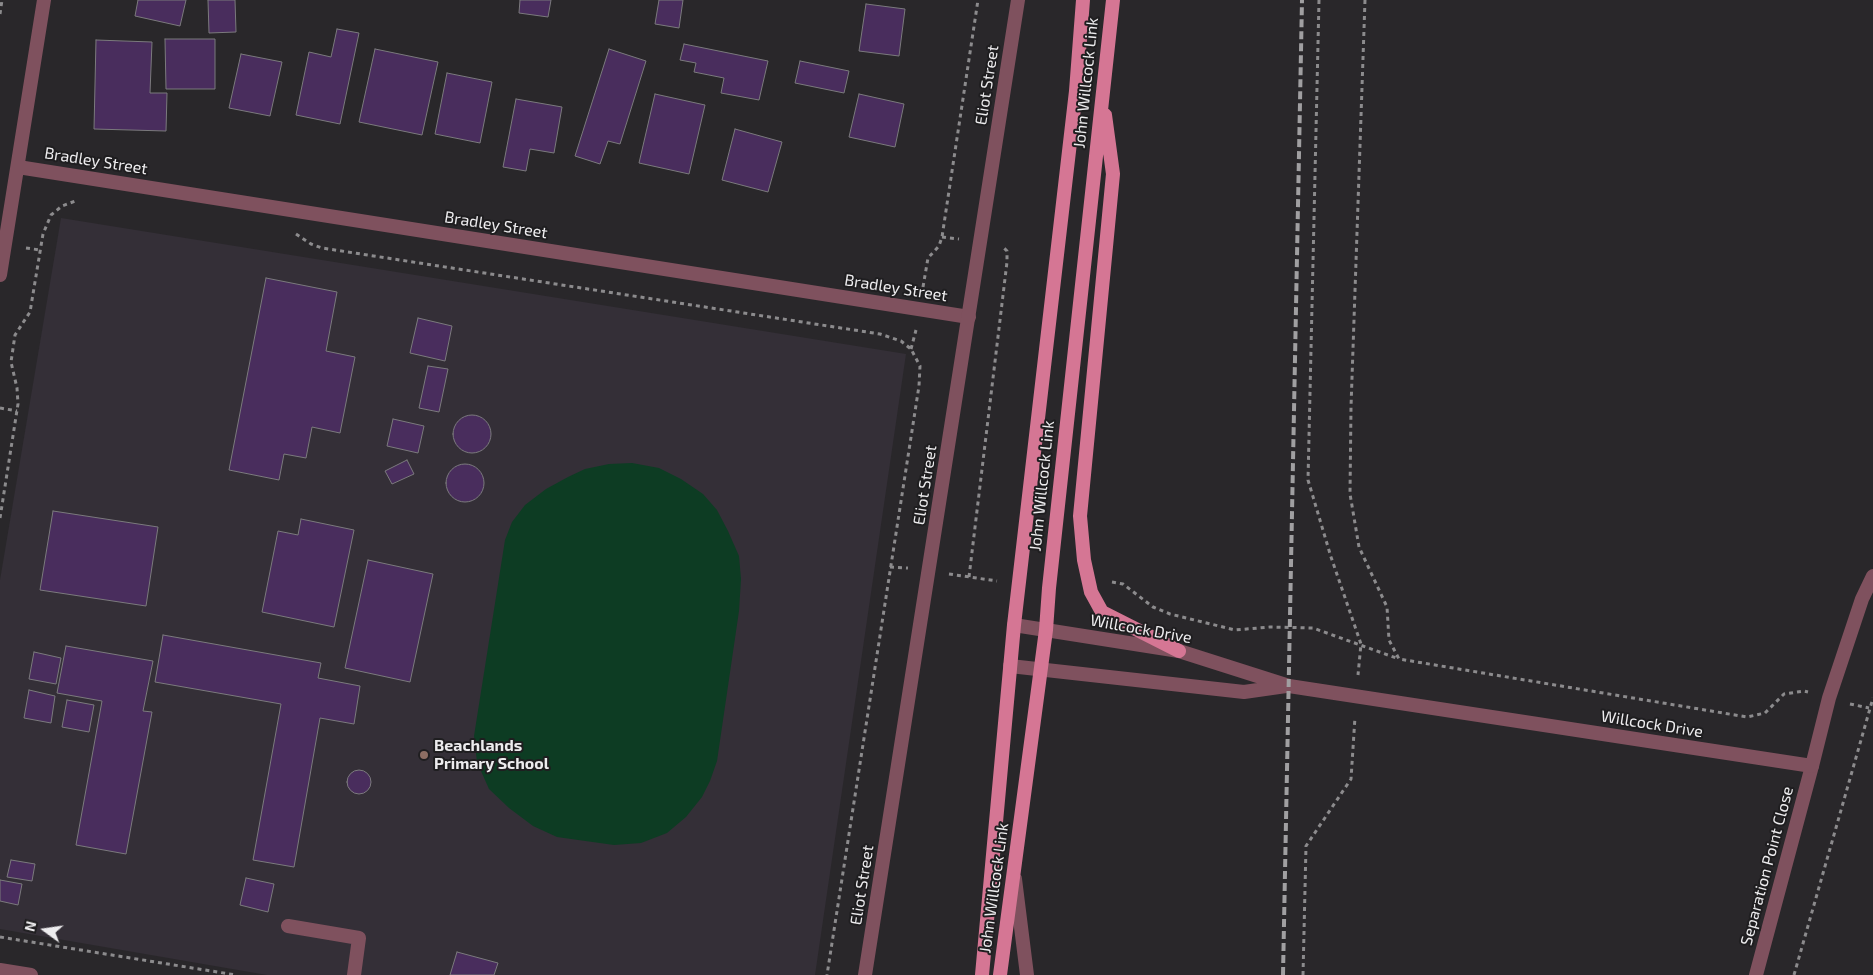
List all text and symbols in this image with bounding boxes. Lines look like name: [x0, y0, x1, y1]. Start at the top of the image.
street label: John Willcock Link: [1070, 17, 1102, 149]
street label: Eliot Street: [971, 44, 1003, 126]
street label: Bradley Street: [43, 143, 149, 179]
street label: Bradley Street: [443, 207, 549, 243]
street label: Bradley Street: [843, 270, 949, 306]
street label: John Willcock Link: [1026, 420, 1058, 552]
street label: Eliot Street: [909, 444, 941, 526]
street label: Willcock Drive: [1089, 611, 1193, 647]
street label: Willcock Drive: [1600, 706, 1704, 742]
place label: Beachlands Primary School: [434, 736, 549, 774]
marker: Beachlands Primary School: [418, 749, 430, 761]
street label: Separation Point Close: [1737, 784, 1797, 948]
street label: John Willcock Link: [975, 822, 1013, 954]
street label: Eliot Street: [846, 844, 878, 926]
north arrow: [20, 905, 70, 955]
text: N: [20, 919, 39, 933]

